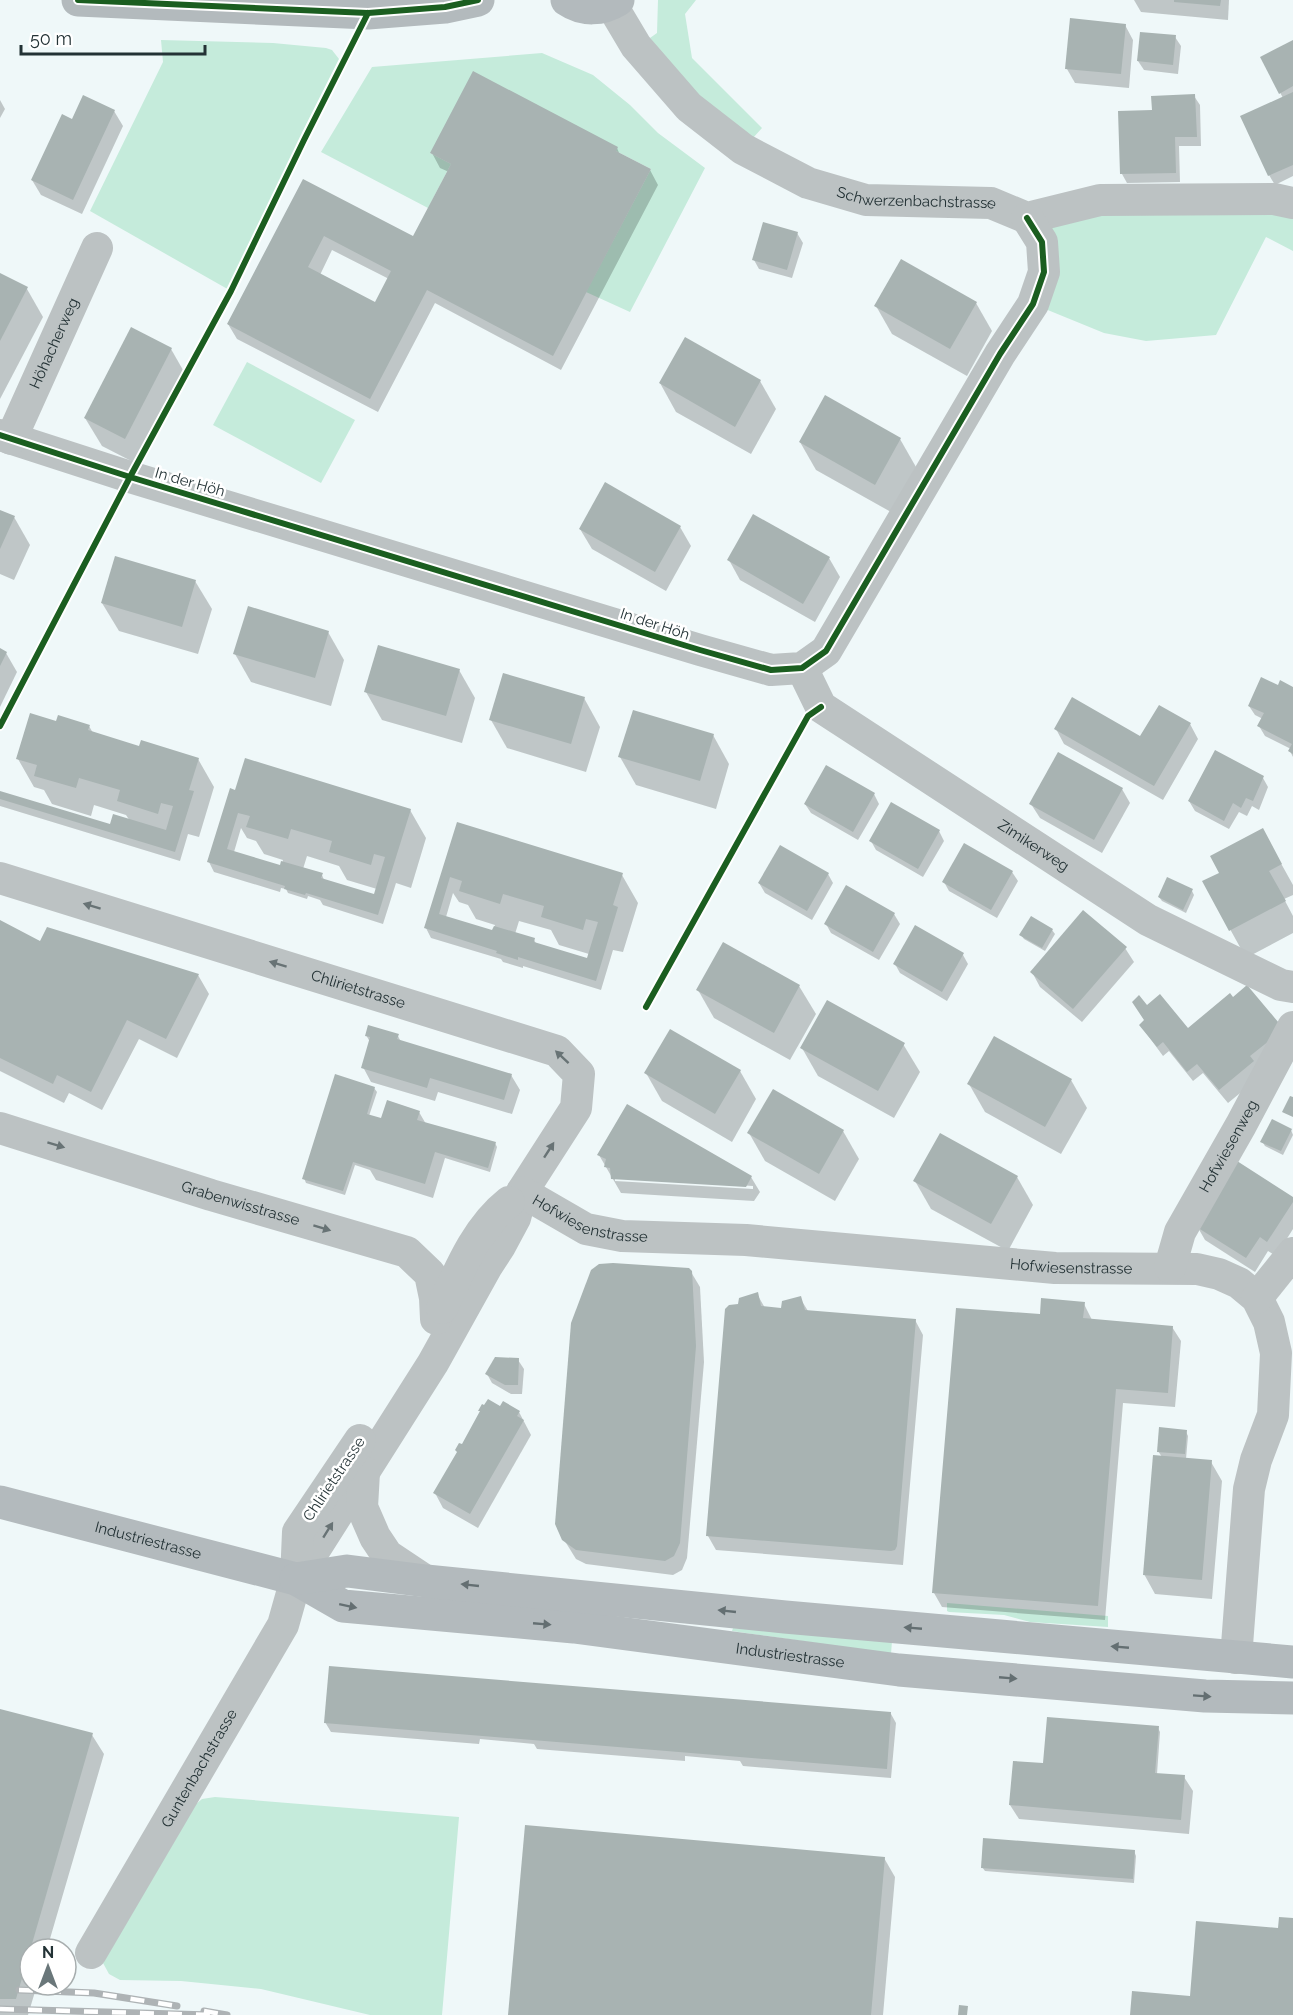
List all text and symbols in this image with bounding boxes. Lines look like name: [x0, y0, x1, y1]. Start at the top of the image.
scale bar: [21, 18, 206, 56]
text: 50 m: [30, 28, 72, 49]
street label: Schwerzenbachstrasse: [835, 183, 999, 213]
street label: Höhacherweg: [26, 295, 82, 392]
street label: In der Höh: [153, 463, 227, 501]
street label: In der Höh: [618, 604, 692, 644]
street label: Zimikerweg: [994, 816, 1073, 875]
one-way arrow: [83, 901, 101, 911]
one-way arrow: [269, 959, 287, 968]
street label: Chlirietstrasse: [309, 966, 408, 1012]
one-way arrow: [555, 1050, 570, 1064]
street label: Hofwiesenweg: [1195, 1097, 1262, 1196]
one-way arrow: [47, 1141, 65, 1150]
one-way arrow: [543, 1143, 555, 1159]
street label: Grabenwisstrasse: [179, 1177, 302, 1229]
street label: Hofwiesenstrasse: [529, 1191, 648, 1246]
one-way arrow: [314, 1224, 332, 1233]
street label: Hofwiesenstrasse: [1009, 1255, 1133, 1278]
street label: Chlirietstrasse: [299, 1433, 369, 1525]
street label: Industriestrasse: [93, 1518, 203, 1563]
one-way arrow: [323, 1522, 334, 1538]
one-way arrow: [460, 1580, 479, 1590]
one-way arrow: [339, 1601, 357, 1611]
one-way arrow: [717, 1606, 736, 1616]
one-way arrow: [532, 1619, 551, 1629]
one-way arrow: [904, 1623, 923, 1633]
street label: Industriestrasse: [735, 1639, 846, 1672]
one-way arrow: [1110, 1642, 1129, 1652]
one-way arrow: [999, 1673, 1018, 1683]
one-way arrow: [1193, 1691, 1212, 1700]
street label: Guntenbachstrasse: [157, 1706, 241, 1831]
north arrow: [18, 1937, 78, 1997]
text: N: [42, 1943, 54, 1962]

